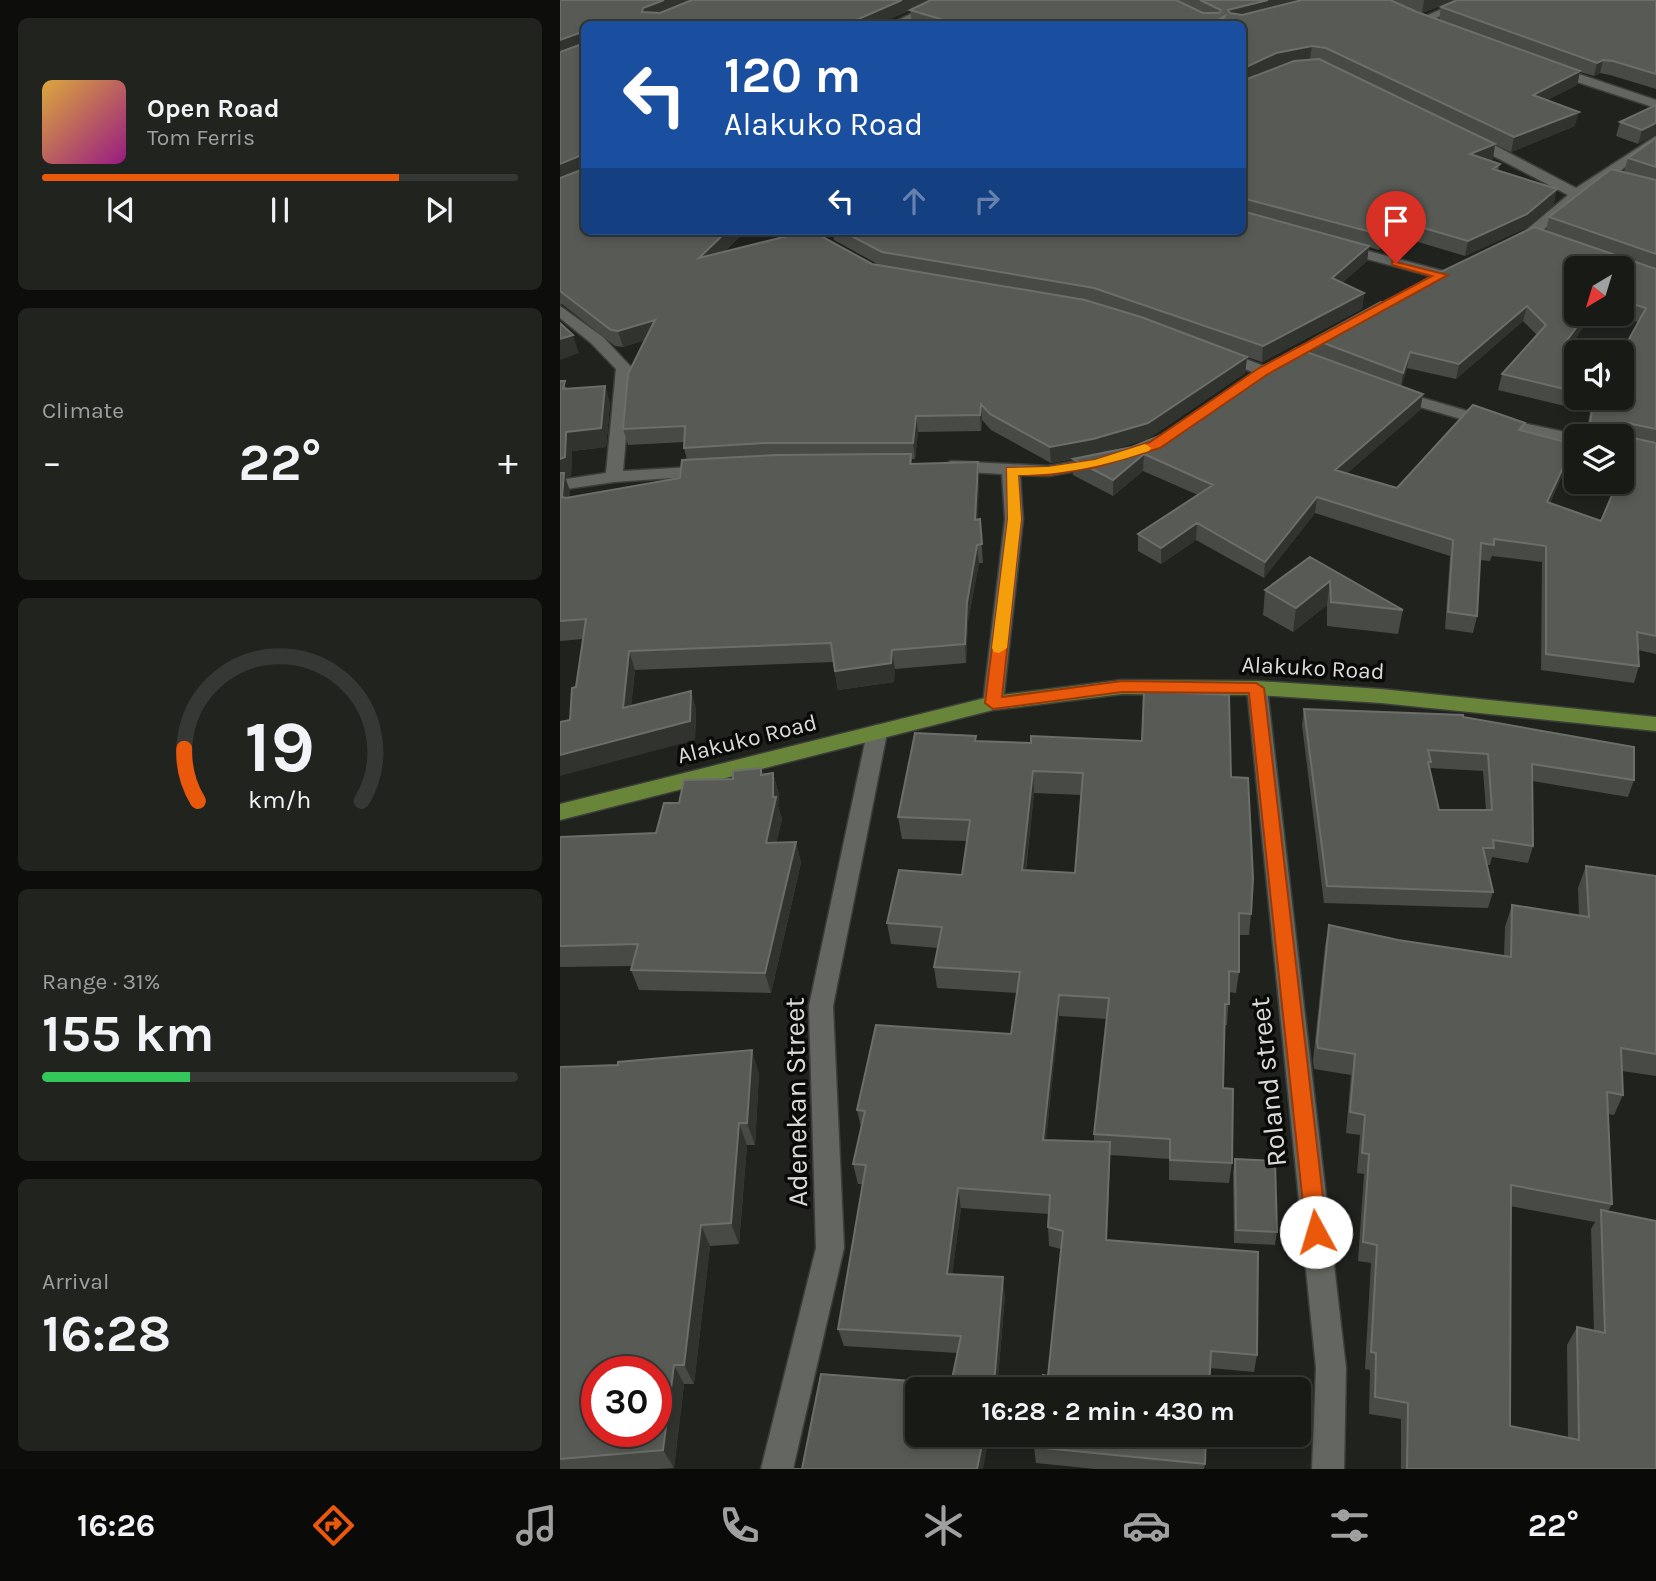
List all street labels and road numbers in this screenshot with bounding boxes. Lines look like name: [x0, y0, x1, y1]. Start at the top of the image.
street label: Alakuko Road: [1241, 651, 1385, 685]
street label: Alakuko Road: [674, 709, 820, 769]
street label: Roland street: [1243, 995, 1293, 1169]
street label: Adenekan Street: [778, 997, 814, 1207]

